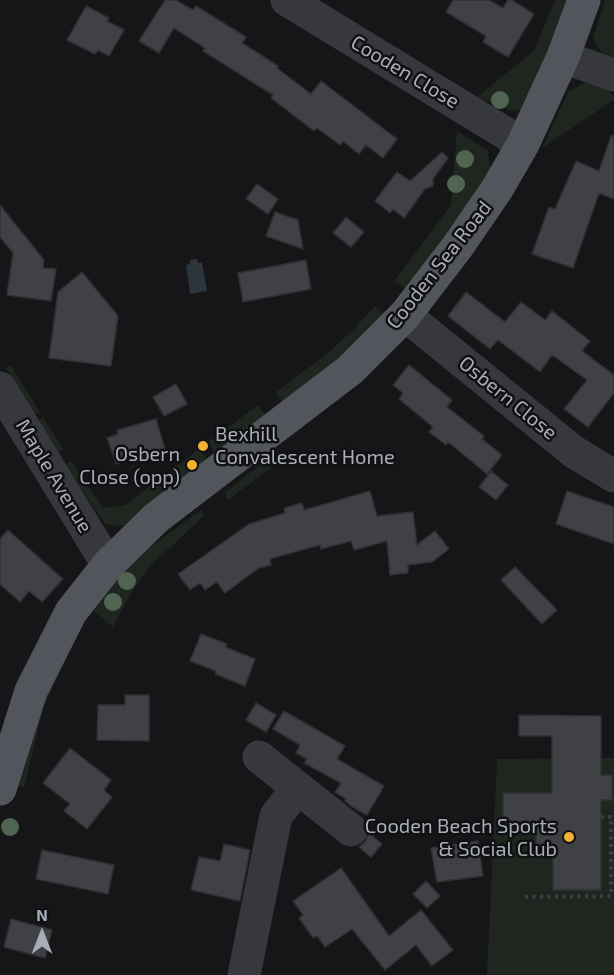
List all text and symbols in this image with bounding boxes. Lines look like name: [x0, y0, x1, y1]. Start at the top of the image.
street label: Cooden Close: [347, 30, 463, 114]
street label: Cooden Sea Road: [382, 196, 496, 334]
street label: Osbern Close: [454, 351, 562, 445]
street label: Maple Avenue: [11, 415, 97, 537]
place label: Bexhill Convalescent Home: [215, 422, 395, 469]
marker: Bexhill Convalescent Home: [196, 439, 210, 453]
place label: Osbern Close (opp): [79, 442, 180, 489]
marker: Osbern Close (opp): [185, 458, 199, 472]
place label: Cooden Beach Sports & Social Club: [365, 814, 557, 861]
marker: Cooden Beach Sports & Social Club: [562, 830, 576, 844]
north arrow: [12, 903, 72, 963]
text: N: [36, 905, 48, 924]

